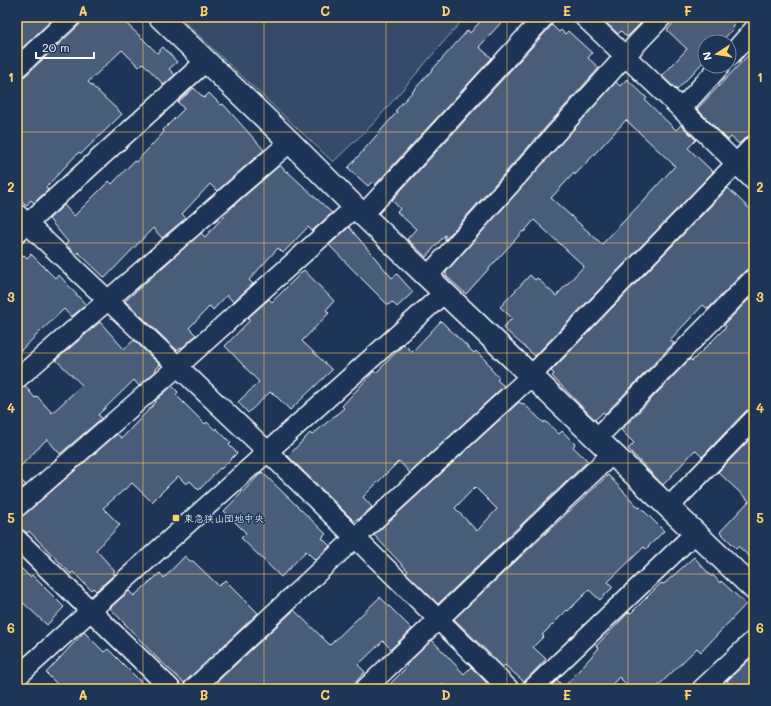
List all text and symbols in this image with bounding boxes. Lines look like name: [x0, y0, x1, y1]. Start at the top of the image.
text: A: [78, 2, 88, 19]
text: B: [200, 2, 209, 19]
text: C: [320, 2, 330, 19]
text: D: [441, 2, 451, 19]
text: E: [563, 2, 571, 19]
text: F: [684, 2, 692, 19]
scale bar: [36, 34, 94, 60]
north arrow: [697, 34, 737, 74]
text: 20 m: [42, 39, 70, 55]
text: N: [699, 51, 715, 62]
text: 1: [8, 68, 14, 85]
text: 1: [757, 68, 763, 85]
text: 2: [7, 178, 15, 195]
text: 2: [756, 178, 764, 195]
text: 3: [7, 288, 15, 305]
text: 3: [756, 288, 764, 305]
text: 4: [7, 399, 15, 416]
text: 4: [756, 399, 764, 416]
text: 5: [7, 509, 15, 526]
text: 5: [756, 509, 764, 526]
place label: 東急狭山団地中央: [184, 511, 264, 525]
marker: 東急狭山団地中央: [171, 513, 181, 523]
text: 6: [7, 619, 15, 636]
text: 6: [756, 619, 764, 636]
text: A: [78, 686, 88, 703]
text: B: [200, 686, 209, 703]
text: C: [320, 686, 330, 703]
text: D: [441, 686, 451, 703]
text: E: [563, 686, 571, 703]
text: F: [684, 686, 692, 703]

